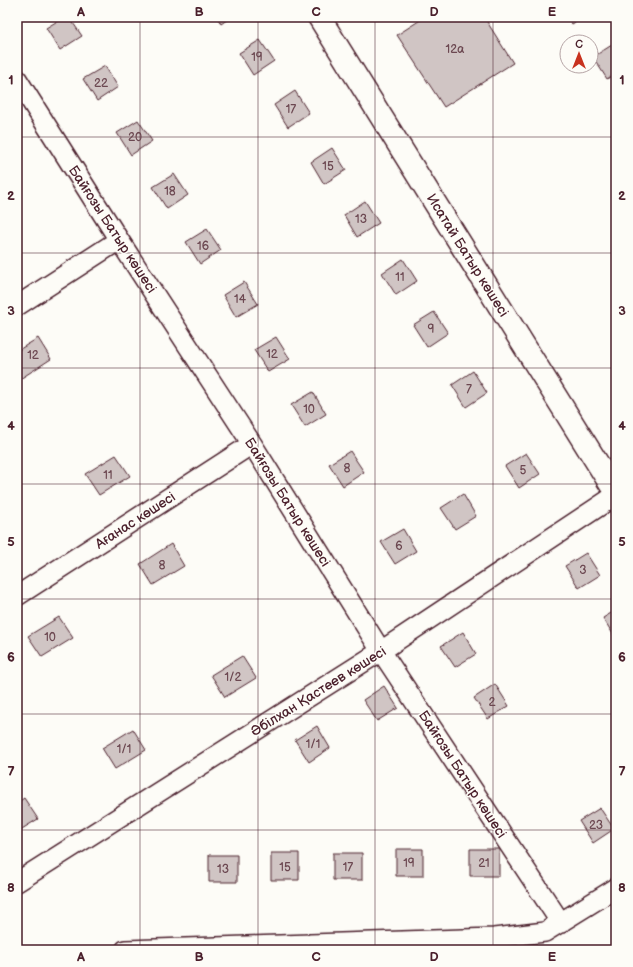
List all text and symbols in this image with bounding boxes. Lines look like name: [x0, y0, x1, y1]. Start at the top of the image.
text: A: [76, 4, 85, 20]
text: B: [194, 4, 204, 20]
text: C: [311, 4, 321, 20]
text: D: [429, 4, 439, 20]
text: E: [548, 4, 557, 20]
north arrow: [559, 34, 599, 74]
text: С: [575, 38, 583, 51]
house number: 12а: [446, 42, 464, 57]
house number: 19: [251, 50, 263, 65]
text: 1: [8, 72, 14, 88]
text: 1: [619, 72, 625, 88]
house number: 22: [94, 76, 108, 91]
house number: 17: [286, 102, 296, 117]
house number: 20: [128, 130, 142, 145]
house number: 15: [322, 159, 334, 174]
street label: Байғозы Батыр көшесі: [65, 162, 160, 296]
house number: 18: [164, 184, 176, 199]
text: 2: [7, 188, 15, 204]
text: 2: [618, 188, 626, 204]
street label: Исатай Батыр көшесі: [423, 191, 512, 320]
house number: 13: [355, 212, 367, 227]
house number: 16: [197, 239, 209, 254]
house number: 11: [395, 270, 405, 285]
house number: 14: [234, 292, 247, 307]
text: 3: [7, 303, 15, 319]
text: 3: [618, 303, 626, 319]
house number: 9: [428, 322, 435, 337]
house number: 12: [266, 347, 278, 362]
house number: 12: [27, 348, 39, 363]
house number: 7: [466, 382, 472, 397]
house number: 10: [303, 402, 315, 417]
text: 4: [7, 418, 15, 434]
text: 4: [618, 418, 626, 434]
street label: Байғозы Батыр көшесі: [241, 435, 334, 570]
house number: 8: [344, 461, 351, 476]
house number: 5: [520, 463, 527, 478]
house number: 11: [103, 468, 113, 483]
street label: Ағанас көшесі: [91, 488, 179, 553]
text: 5: [7, 534, 15, 550]
text: 5: [618, 534, 626, 550]
house number: 6: [395, 539, 403, 554]
house number: 8: [159, 558, 166, 573]
house number: 3: [579, 563, 587, 578]
house number: 10: [44, 630, 56, 645]
street label: Әбілхан Қастеев көшесі: [247, 643, 389, 740]
text: 6: [7, 649, 15, 665]
text: 6: [618, 649, 626, 665]
house number: 1/2: [224, 670, 242, 685]
house number: 2: [488, 695, 496, 710]
street label: Байғозы Батыр көшесі: [415, 707, 510, 841]
house number: 1/1: [306, 737, 320, 752]
house number: 1/1: [117, 742, 131, 757]
text: 7: [7, 764, 15, 780]
text: 7: [618, 764, 626, 780]
house number: 23: [589, 818, 603, 833]
house number: 19: [403, 856, 415, 871]
house number: 21: [478, 856, 490, 871]
house number: 15: [279, 860, 291, 875]
house number: 17: [343, 860, 353, 875]
house number: 13: [217, 862, 229, 877]
text: 8: [7, 880, 15, 896]
text: 8: [618, 880, 626, 896]
text: A: [76, 949, 85, 965]
text: B: [194, 949, 204, 965]
text: C: [311, 949, 321, 965]
text: D: [429, 949, 439, 965]
text: E: [548, 949, 557, 965]

